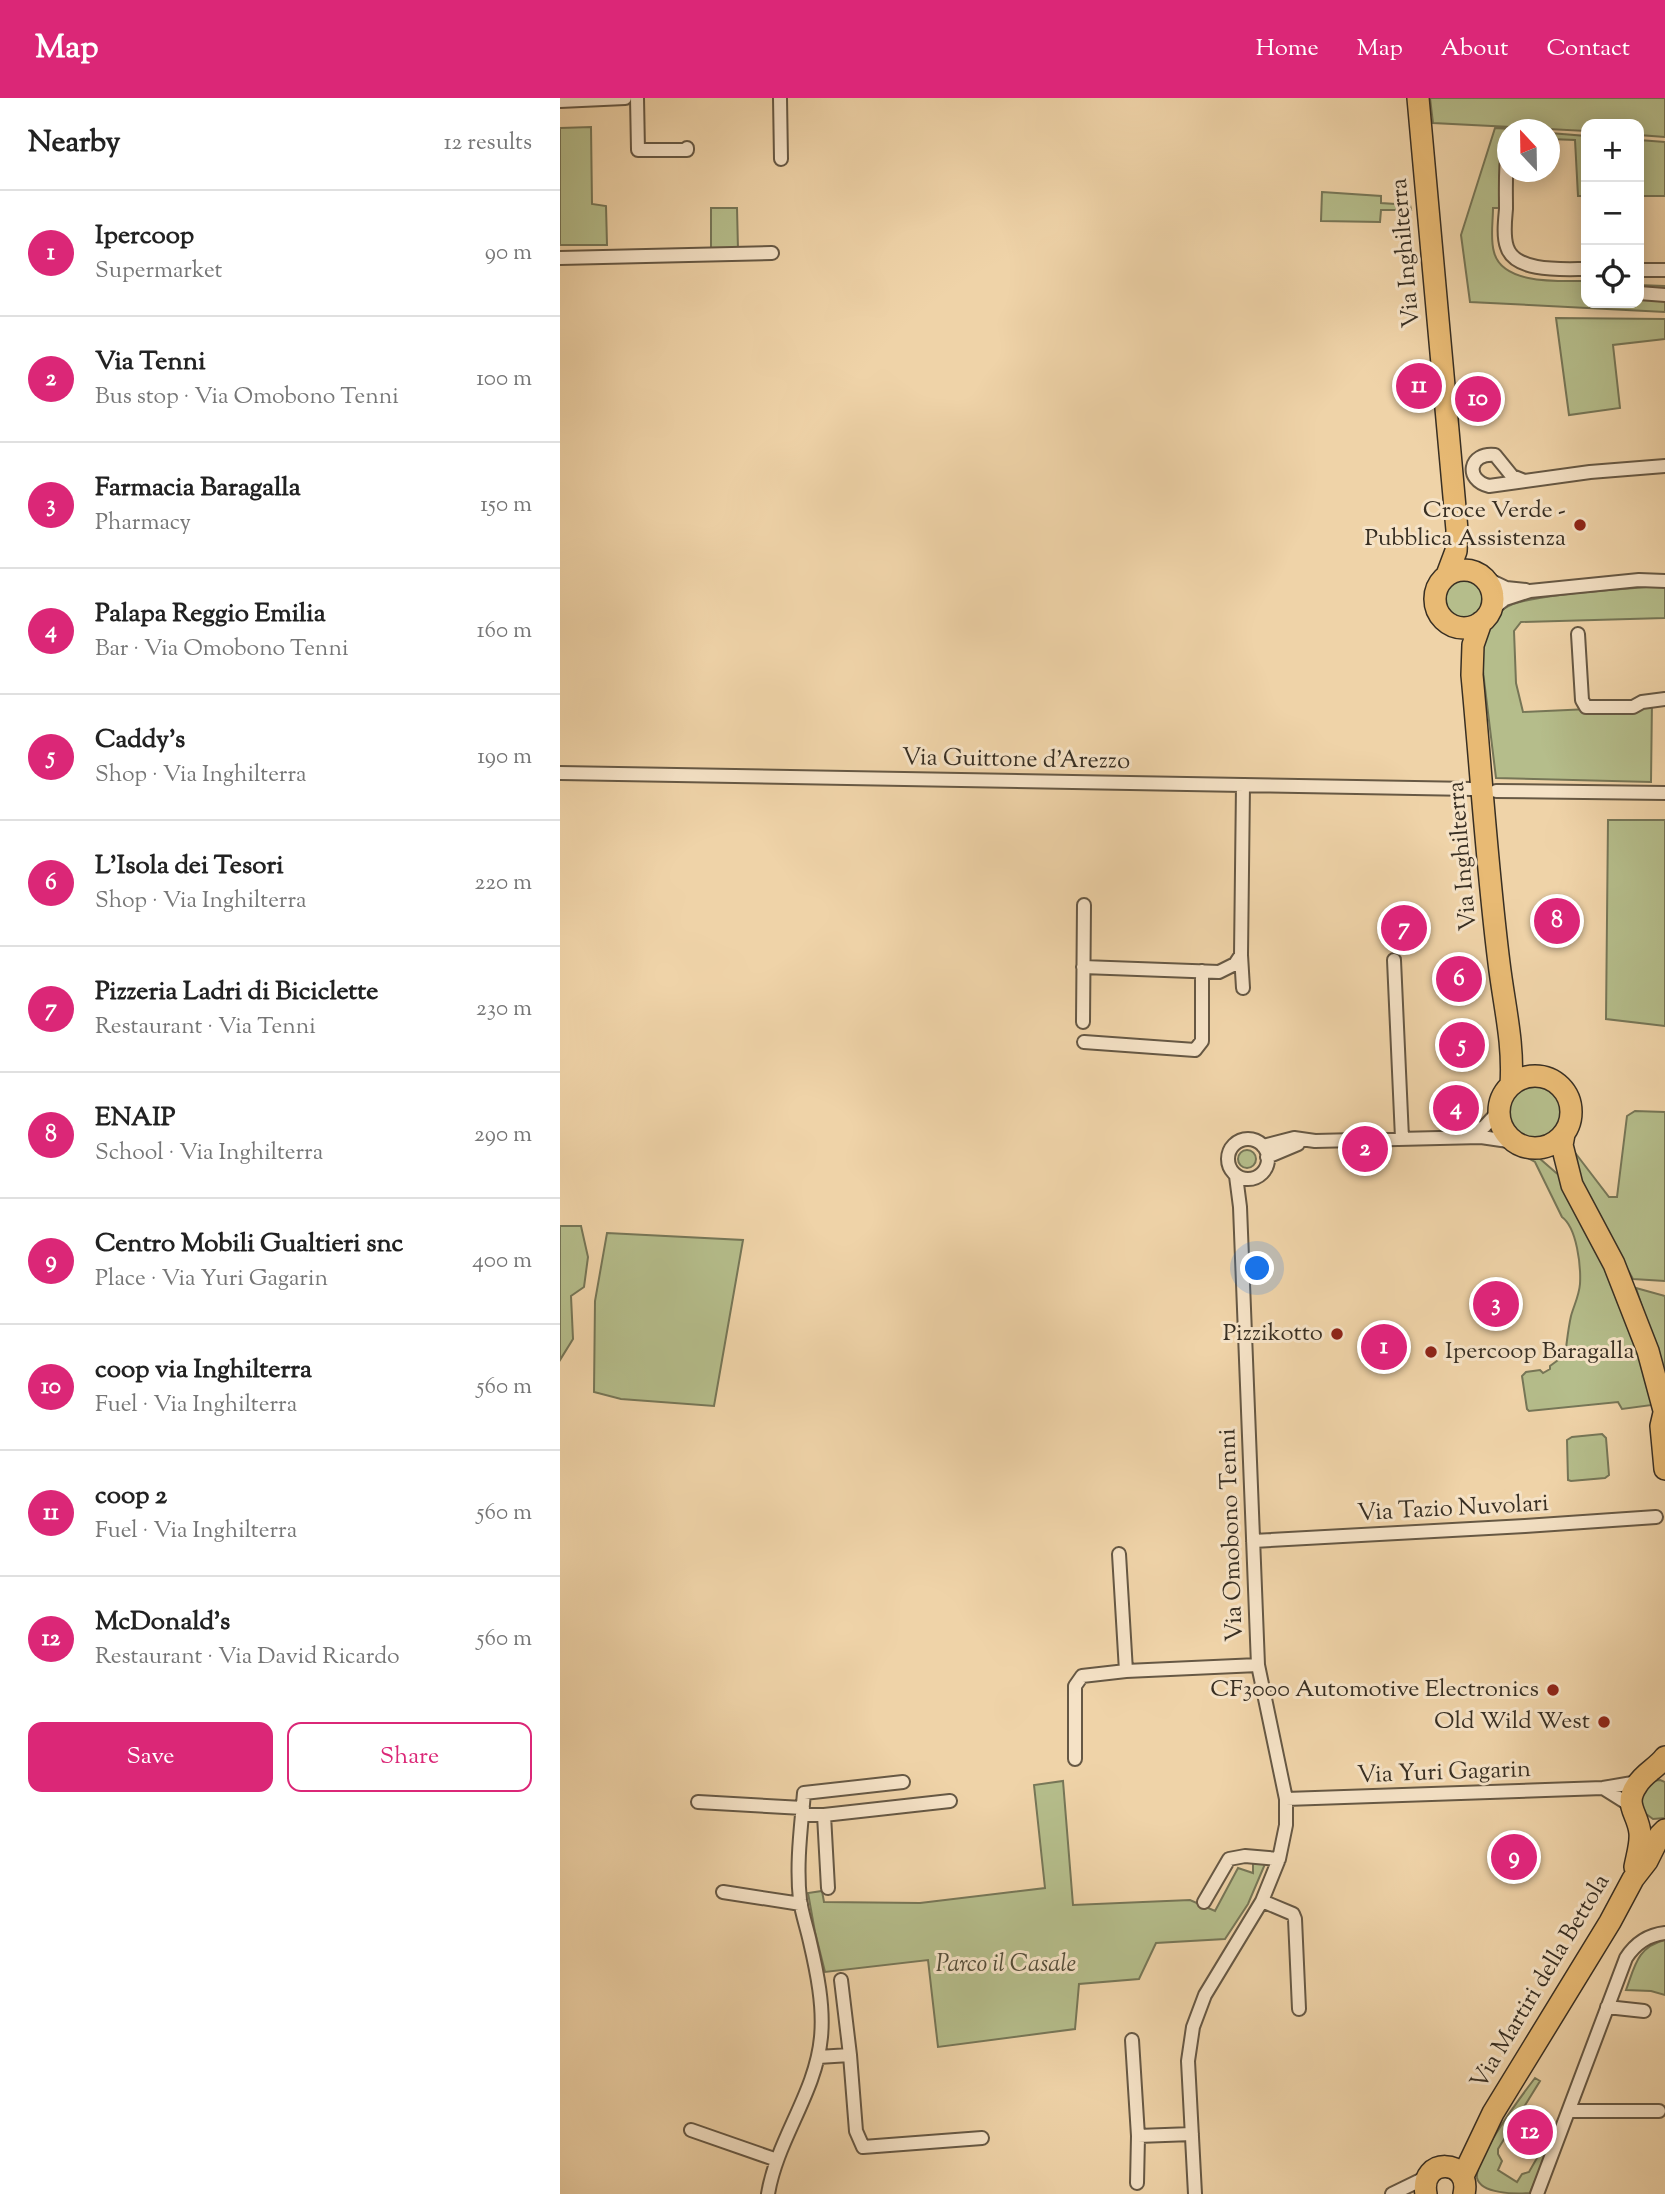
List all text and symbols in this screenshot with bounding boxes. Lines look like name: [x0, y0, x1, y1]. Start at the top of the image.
text: Map: [35, 25, 99, 73]
text: Home: [1256, 32, 1319, 66]
text: Map: [1357, 32, 1403, 66]
text: About: [1441, 32, 1508, 66]
text: Contact: [1546, 32, 1630, 66]
north arrow: [1497, 119, 1560, 182]
map controls: [1581, 119, 1644, 308]
button: +: [1581, 119, 1644, 182]
text: Nearby: [28, 122, 120, 165]
text: 12 results: [444, 127, 532, 160]
street label: Via Inghilterra: [1383, 177, 1429, 329]
button: −: [1581, 182, 1644, 245]
text: Ipercoop: [95, 218, 194, 255]
text: 1: [47, 237, 55, 270]
text: 90 m: [485, 237, 532, 270]
button: locate: [1581, 245, 1644, 308]
text: Supermarket: [95, 255, 222, 288]
text: Via Tenni: [95, 344, 206, 381]
pin: 11: [1396, 360, 1442, 412]
text: 2: [46, 363, 56, 396]
text: 100 m: [476, 363, 532, 396]
pin: 10: [1455, 373, 1501, 425]
text: Bus stop · Via Omobono Tenni: [95, 381, 399, 414]
text: Farmacia Baragalla: [95, 470, 301, 507]
text: 3: [46, 489, 56, 522]
text: 150 m: [480, 489, 532, 522]
place label: Croce Verde - Pubblica Assistenza: [1365, 494, 1566, 556]
text: Pharmacy: [95, 507, 191, 540]
marker: Croce Verde - Pubblica Assistenza: [1572, 517, 1588, 533]
text: Palapa Reggio Emilia: [95, 596, 326, 633]
text: 4: [45, 615, 57, 648]
text: 160 m: [477, 615, 532, 648]
text: Bar · Via Omobono Tenni: [95, 633, 349, 666]
text: Caddy's: [95, 722, 185, 759]
text: 5: [47, 741, 55, 774]
text: 190 m: [477, 741, 532, 774]
street label: Via Guittone d'Arezzo: [902, 741, 1130, 779]
text: Shop · Via Inghilterra: [95, 759, 307, 792]
street label: Via Inghilterra: [1440, 780, 1486, 932]
text: L'Isola dei Tesori: [95, 848, 284, 885]
text: 6: [45, 867, 57, 900]
text: 220 m: [474, 867, 532, 900]
text: Shop · Via Inghilterra: [95, 885, 307, 918]
pin: 8: [1534, 895, 1580, 947]
pin: 7: [1381, 902, 1427, 954]
pin: 6: [1436, 953, 1482, 1005]
text: Pizzeria Ladri di Biciclette: [95, 974, 378, 1011]
text: 7: [45, 993, 57, 1026]
text: 230 m: [476, 993, 532, 1026]
text: Restaurant · Via Tenni: [95, 1011, 316, 1044]
pin: 5: [1439, 1019, 1485, 1071]
pin: 4: [1433, 1082, 1479, 1134]
text: ENAIP: [95, 1100, 175, 1137]
text: 8: [45, 1119, 57, 1152]
text: 290 m: [474, 1119, 532, 1152]
pin: 2: [1342, 1123, 1388, 1175]
text: School · Via Inghilterra: [95, 1137, 323, 1170]
text: Centro Mobili Gualtieri snc: [95, 1226, 403, 1263]
text: 9: [45, 1245, 57, 1278]
text: 400 m: [472, 1245, 532, 1278]
your location: [1240, 1251, 1274, 1285]
text: Place · Via Yuri Gagarin: [95, 1263, 328, 1296]
pin: 3: [1473, 1278, 1519, 1330]
place label: Pizzikotto: [1223, 1317, 1323, 1351]
pin: 1: [1361, 1321, 1407, 1373]
marker: Pizzikotto: [1329, 1326, 1345, 1342]
place label: Ipercoop Baragalla: [1445, 1335, 1634, 1369]
marker: Ipercoop Baragalla: [1423, 1344, 1439, 1360]
text: coop via Inghilterra: [95, 1352, 312, 1389]
text: 10: [41, 1371, 61, 1404]
text: 560 m: [477, 1371, 532, 1404]
text: Fuel · Via Inghilterra: [95, 1389, 297, 1422]
street label: Via Omobono Tenni: [1211, 1428, 1253, 1642]
text: coop 2: [95, 1478, 167, 1515]
street label: Via Tazio Nuvolari: [1356, 1487, 1550, 1531]
text: 11: [43, 1497, 59, 1530]
text: 560 m: [477, 1497, 532, 1530]
text: Fuel · Via Inghilterra: [95, 1515, 297, 1548]
text: McDonald's: [95, 1604, 230, 1641]
text: 12: [42, 1623, 60, 1656]
text: 560 m: [477, 1623, 532, 1656]
text: Restaurant · Via David Ricardo: [95, 1641, 400, 1674]
place label: CF3000 Automotive Electronics: [1210, 1673, 1539, 1707]
marker: CF3000 Automotive Electronics: [1545, 1682, 1561, 1698]
place label: Old Wild West: [1434, 1705, 1590, 1739]
marker: Old Wild West: [1596, 1714, 1612, 1730]
button: Save: [28, 1722, 273, 1792]
button: Share: [287, 1722, 532, 1792]
street label: Via Yuri Gagarin: [1356, 1753, 1532, 1793]
pin: 9: [1491, 1831, 1537, 1883]
street label: Via Martiri della Bettola: [1463, 1868, 1619, 2096]
park label: Parco il Casale: [936, 1948, 1076, 1982]
pin: 12: [1507, 2106, 1553, 2158]

